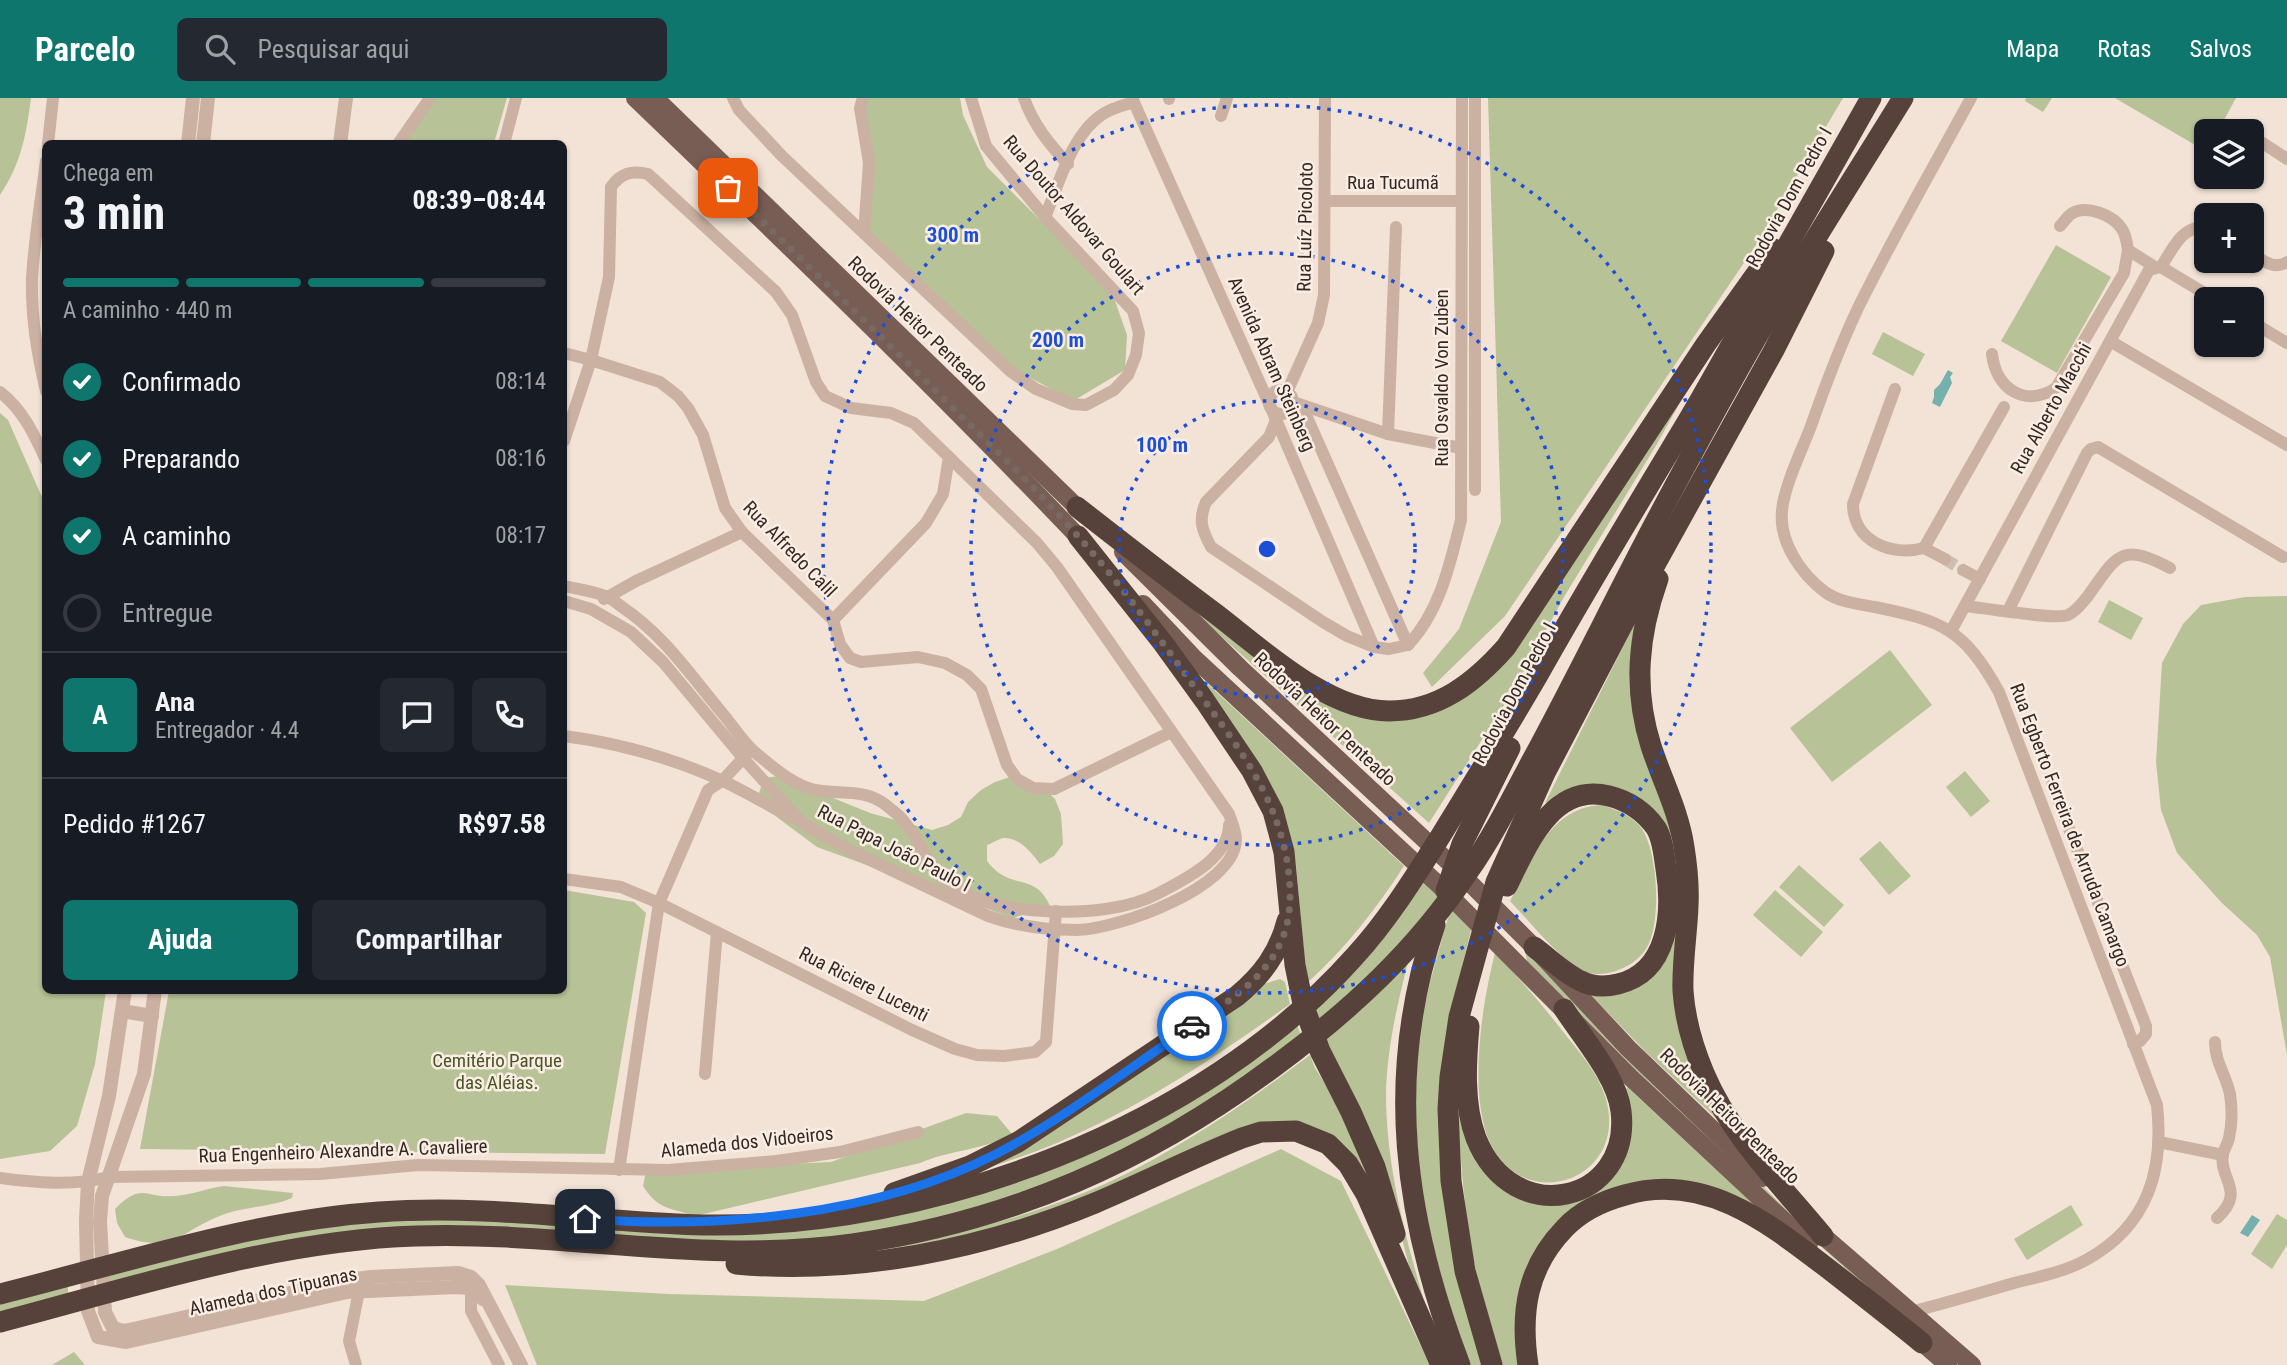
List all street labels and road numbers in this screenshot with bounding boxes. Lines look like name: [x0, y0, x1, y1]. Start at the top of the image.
street label: Rodovia Dom Pedro I: [1741, 123, 1837, 271]
street label: Rua Doutor Aldovar Goulart: [998, 130, 1150, 300]
street label: Rua Luíz Picoloto: [1292, 162, 1318, 292]
street label: Rua Tucumã: [1347, 171, 1439, 194]
street label: Rodovia Heitor Penteado: [843, 251, 993, 397]
street label: Avenida Abram Steinberg: [1223, 273, 1321, 455]
street label: Rua Osvaldo Von Zuben: [1430, 289, 1453, 467]
street label: Rua Alberto Macchi: [2005, 338, 2097, 478]
street label: Rua Alfredo Calil: [738, 496, 842, 602]
street label: Rodovia Dom Pedro I: [1467, 619, 1561, 767]
street label: Rodovia Heitor Penteado: [1249, 647, 1401, 791]
street label: Rua Egberto Ferreira de Arruda Camargo: [2005, 680, 2135, 970]
street label: Rua Papa João Paulo I: [814, 799, 974, 897]
street label: Rua Riciere Lucenti: [795, 941, 933, 1027]
street label: Rodovia Heitor Penteado: [1655, 1043, 1805, 1189]
street label: Alameda dos Vidoeiros: [659, 1121, 835, 1163]
street label: Rua Engenheiro Alexandre A. Cavaliere: [198, 1134, 488, 1168]
street label: Alameda dos Tipuanas: [187, 1262, 359, 1320]

